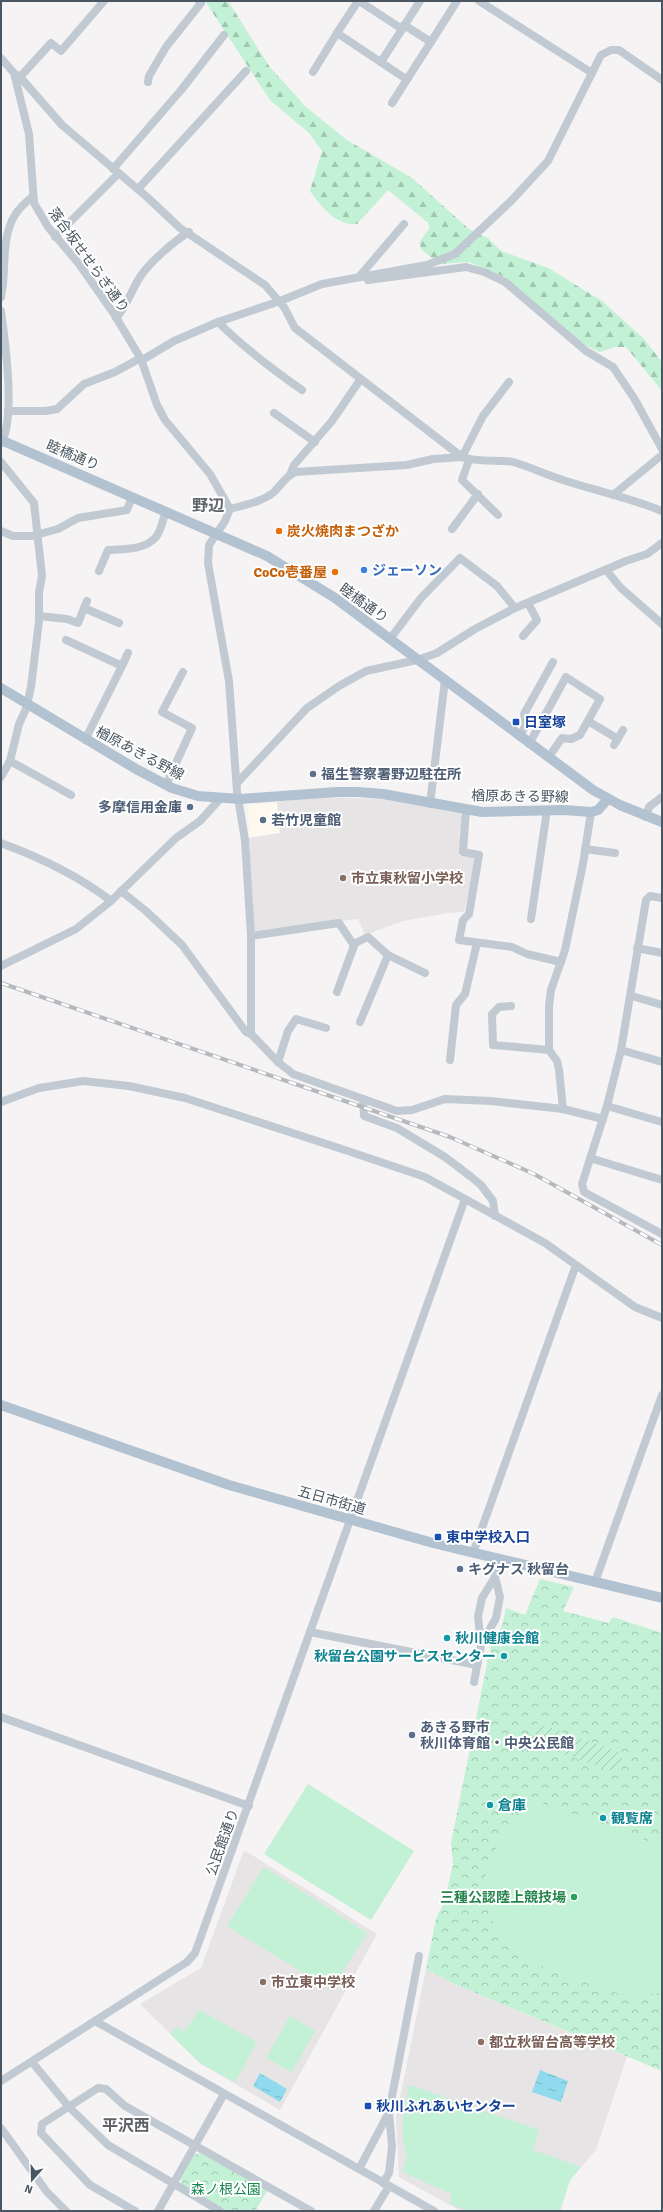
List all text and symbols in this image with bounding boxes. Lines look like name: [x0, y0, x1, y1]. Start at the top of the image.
street label: 落合坂せせらぎ通り: [45, 204, 133, 316]
street label: 睦橋通り: [44, 437, 102, 474]
district label: 野辺: [192, 496, 225, 516]
place label: 炭火焼肉まつざか: [287, 523, 399, 540]
marker: 炭火焼肉まつざか: [274, 526, 284, 536]
place label: ジェーソン: [372, 562, 442, 579]
place label: CoCo壱番屋: [253, 564, 327, 581]
marker: ジェーソン: [359, 565, 369, 575]
marker: CoCo壱番屋: [330, 567, 340, 577]
street label: 睦橋通り: [336, 580, 391, 627]
place label: 日室塚: [524, 714, 566, 731]
marker: 日室塚: [511, 717, 521, 727]
street label: 楢原あきる野線: [93, 723, 187, 784]
place label: 福生警察署野辺駐在所: [321, 766, 461, 783]
marker: 福生警察署野辺駐在所: [308, 769, 318, 779]
street label: 楢原あきる野線: [471, 787, 569, 806]
place label: 多摩信用金庫: [98, 799, 182, 816]
marker: 多摩信用金庫: [185, 802, 195, 812]
place label: 若竹児童館: [271, 812, 341, 829]
marker: 若竹児童館: [258, 815, 268, 825]
place label: 市立東秋留小学校: [351, 870, 463, 887]
marker: 市立東秋留小学校: [338, 873, 348, 883]
street label: 五日市街道: [296, 1483, 368, 1518]
place label: 東中学校入口: [446, 1529, 530, 1546]
marker: 東中学校入口: [433, 1532, 443, 1542]
place label: キグナス 秋留台: [468, 1561, 569, 1578]
marker: キグナス 秋留台: [455, 1564, 465, 1574]
place label: 秋川健康会館: [455, 1630, 539, 1647]
marker: 秋川健康会館: [442, 1633, 452, 1643]
place label: 秋留台公園サービスセンター: [314, 1648, 496, 1665]
marker: 秋留台公園サービスセンター: [499, 1651, 509, 1661]
place label: あきる野市 秋川体育館・中央公民館: [420, 1719, 574, 1752]
marker: あきる野市 秋川体育館・中央公民館: [407, 1730, 417, 1740]
place label: 倉庫: [498, 1797, 526, 1814]
marker: 倉庫: [485, 1800, 495, 1810]
street label: 公民館通り: [203, 1806, 242, 1878]
place label: 観覧席: [611, 1810, 653, 1827]
marker: 観覧席: [598, 1813, 608, 1823]
place label: 三種公認陸上競技場: [440, 1889, 566, 1906]
marker: 三種公認陸上競技場: [569, 1892, 579, 1902]
place label: 市立東中学校: [271, 1974, 355, 1991]
marker: 市立東中学校: [258, 1977, 268, 1987]
place label: 都立秋留台高等学校: [489, 2034, 615, 2051]
marker: 都立秋留台高等学校: [476, 2037, 486, 2047]
place label: 秋川ふれあいセンター: [376, 2098, 516, 2115]
marker: 秋川ふれあいセンター: [363, 2101, 373, 2111]
district label: 平沢西: [102, 2116, 150, 2136]
north arrow: [12, 2160, 52, 2200]
park label: 森ノ根公園: [191, 2181, 261, 2198]
text: N: [23, 2182, 35, 2196]

